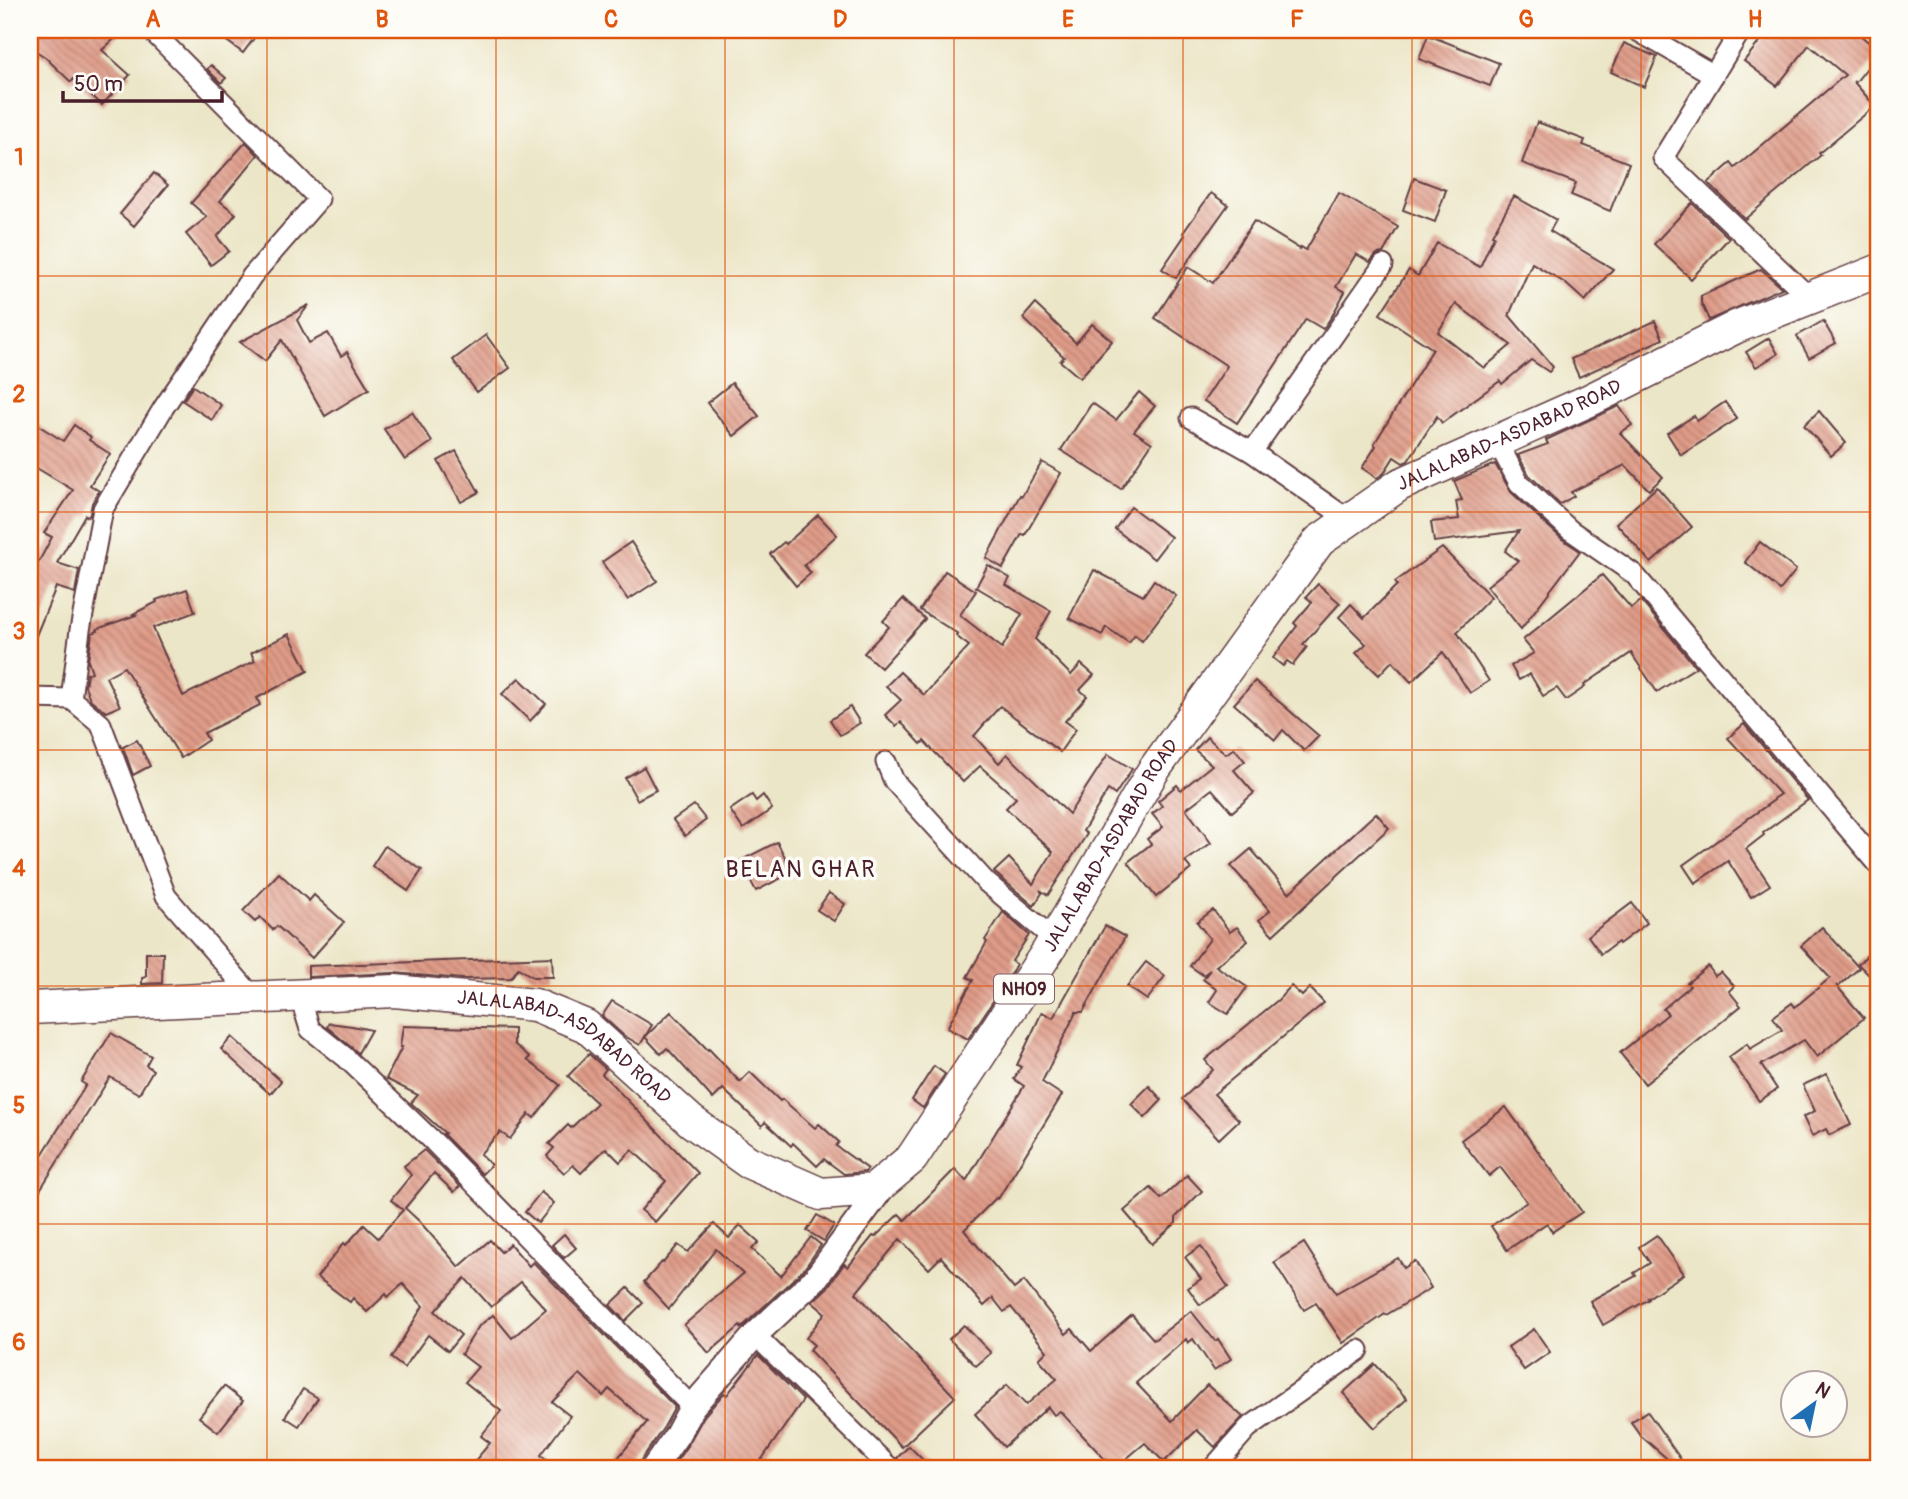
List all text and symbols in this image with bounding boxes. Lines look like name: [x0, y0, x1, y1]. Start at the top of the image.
text: A: [146, 5, 161, 34]
text: B: [375, 5, 389, 34]
text: C: [604, 5, 618, 34]
text: D: [833, 5, 847, 34]
text: E: [1062, 5, 1074, 34]
text: F: [1290, 5, 1304, 34]
text: G: [1518, 5, 1534, 34]
text: H: [1748, 5, 1762, 34]
scale bar: [63, 60, 222, 104]
text: 50 m: [74, 71, 123, 98]
text: 1: [15, 143, 24, 172]
street label: JALALABAD-ASDABAD ROAD: [1393, 374, 1626, 496]
text: 2: [13, 380, 26, 409]
text: 3: [13, 617, 25, 646]
street label: JALALABAD-ASDABAD ROAD: [1038, 735, 1184, 956]
text: 4: [12, 854, 26, 883]
district label: BELAN GHAR: [725, 855, 877, 884]
road number: NH09: [994, 974, 1054, 1004]
street label: JALALABAD-ASDABAD ROAD: [456, 985, 676, 1109]
text: 5: [13, 1091, 25, 1120]
text: 6: [12, 1328, 26, 1357]
north arrow: [1778, 1370, 1848, 1440]
text: N: [1811, 1377, 1835, 1404]

